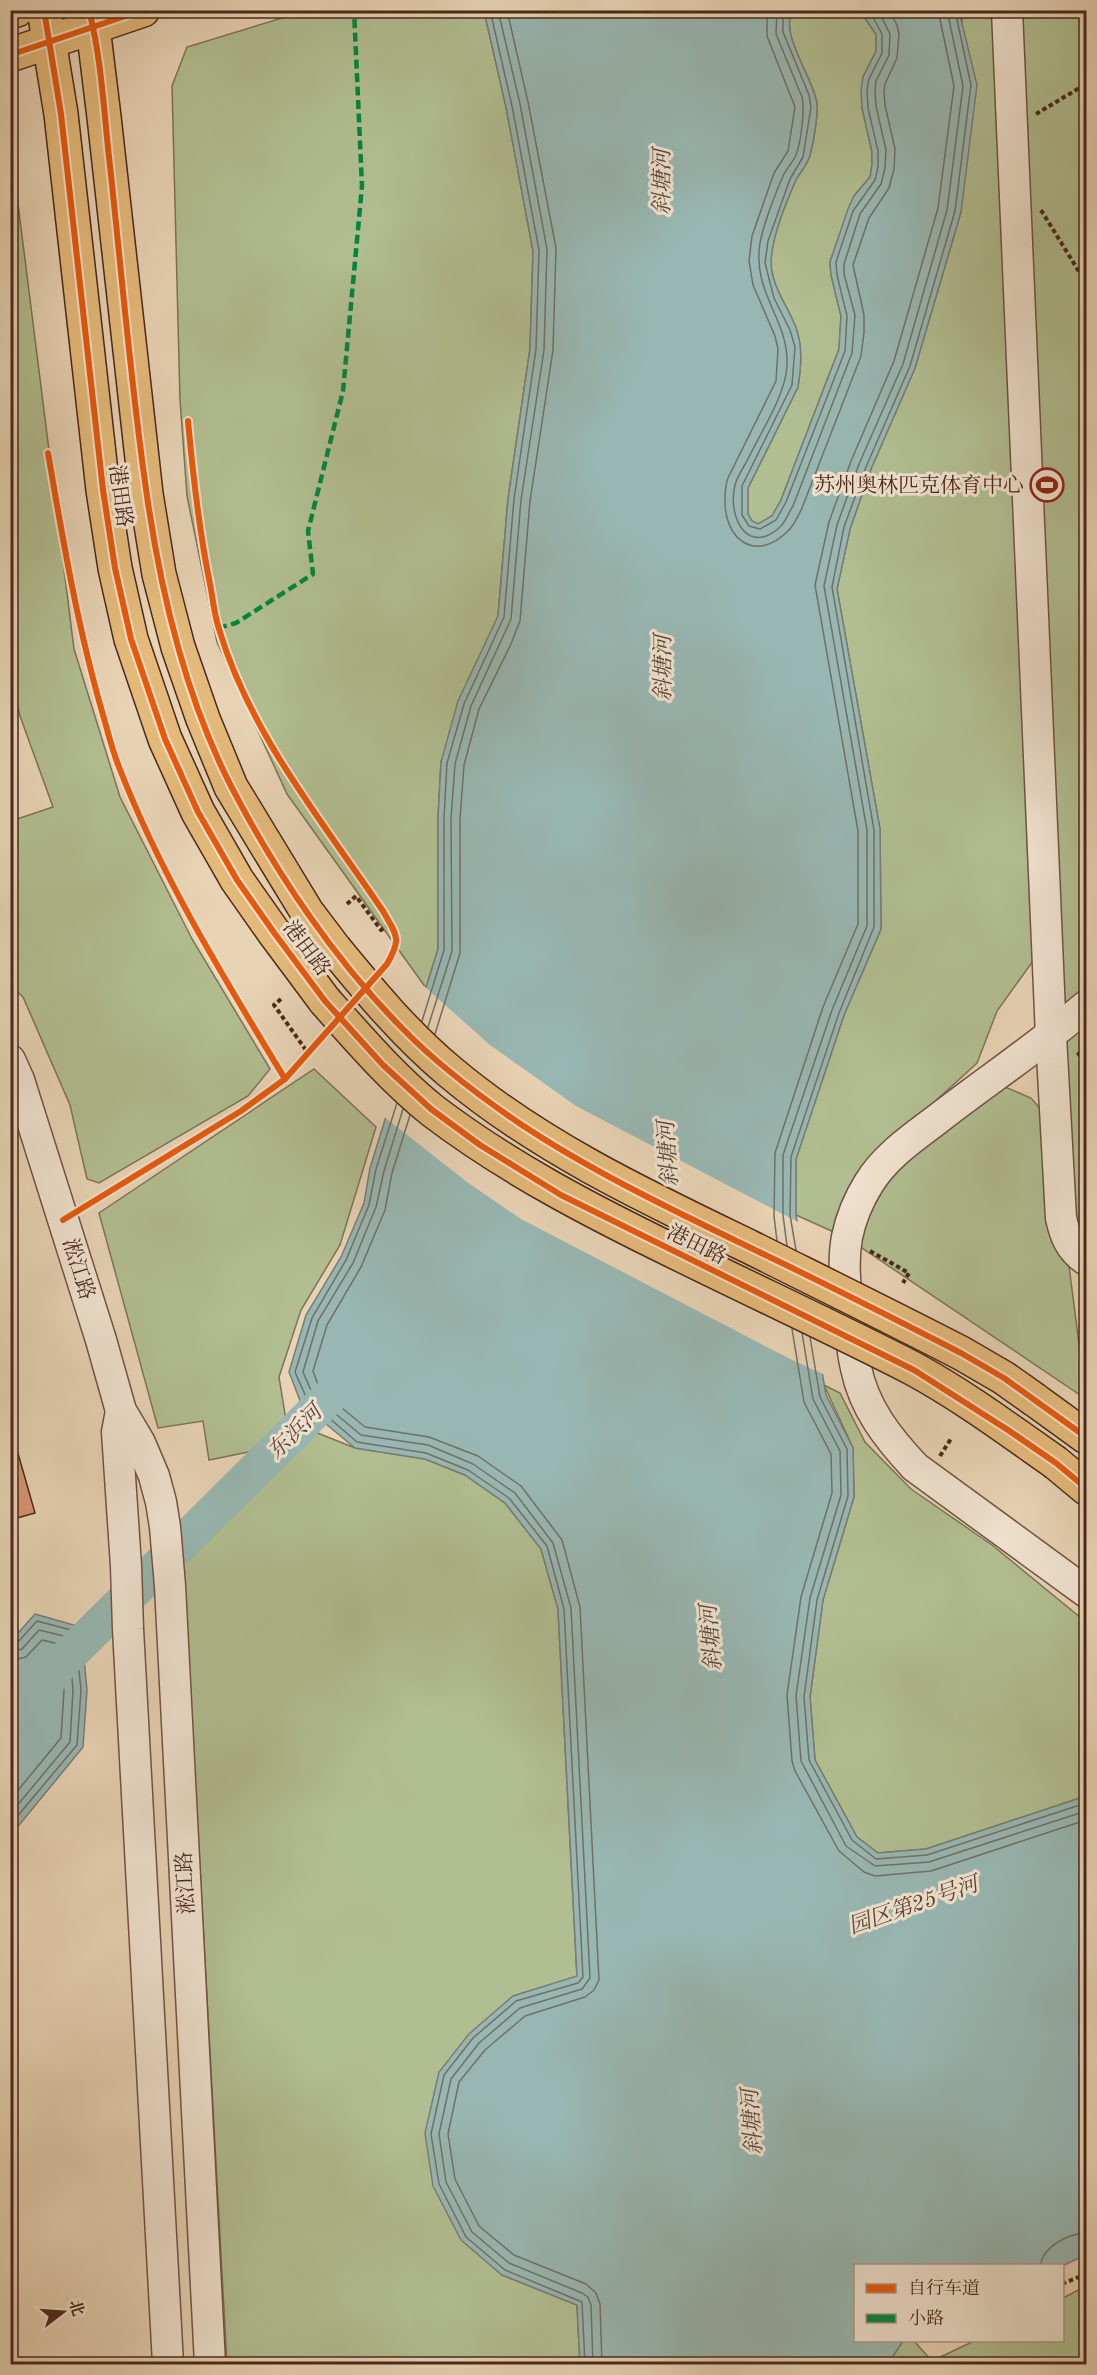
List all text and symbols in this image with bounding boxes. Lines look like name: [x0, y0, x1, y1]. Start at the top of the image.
water label: 斜塘河: [650, 145, 674, 215]
street label: 港田路: [105, 463, 136, 529]
sports icon: 苏州奥林匹克体育中心: [1029, 467, 1065, 503]
place label: 苏州奥林匹克体育中心: [814, 474, 1024, 497]
water label: 斜塘河: [651, 631, 675, 701]
street label: 港田路: [278, 916, 335, 980]
water label: 斜塘河: [653, 1116, 682, 1188]
street label: 港田路: [663, 1220, 730, 1269]
street label: 淞江路: [58, 1236, 99, 1303]
water label: 东浜河: [263, 1397, 329, 1464]
water label: 斜塘河: [696, 1600, 726, 1672]
street label: 淞江路: [172, 1851, 199, 1915]
water label: 园区第25号河: [845, 1870, 985, 1938]
water label: 斜塘河: [737, 2084, 766, 2156]
legend: [854, 2264, 1064, 2342]
text: 自行车道: [908, 2278, 980, 2298]
north arrow: [33, 2282, 93, 2342]
text: 北: [65, 2298, 87, 2318]
text: 小路: [908, 2308, 944, 2328]

